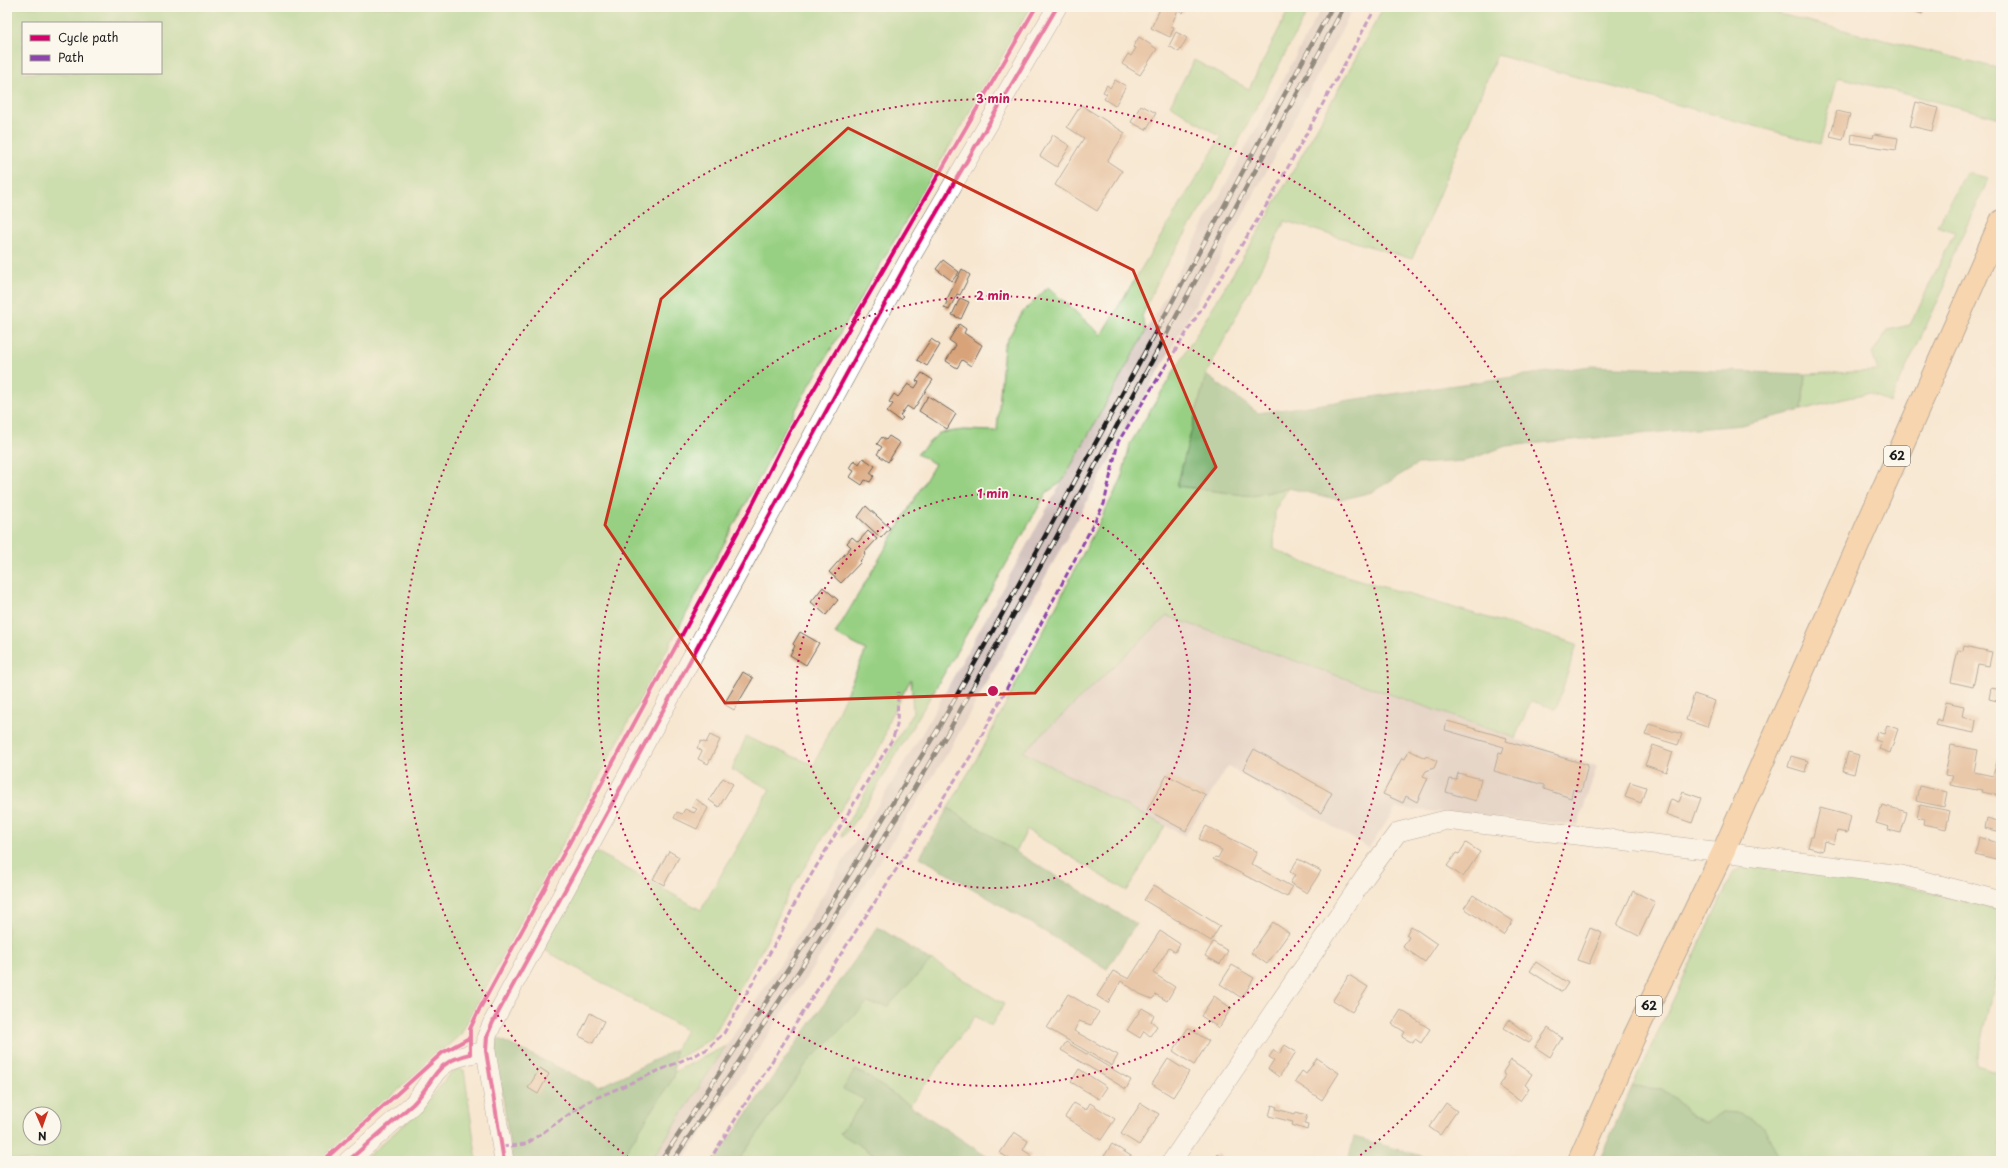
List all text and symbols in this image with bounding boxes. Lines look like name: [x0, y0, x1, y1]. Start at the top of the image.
legend: [22, 22, 162, 74]
text: Cycle path: [58, 28, 119, 46]
text: Path: [58, 48, 84, 66]
text: 3 min: [976, 89, 1010, 107]
text: 2 min: [976, 286, 1010, 304]
road number: 62: [1884, 446, 1910, 466]
text: 1 min: [977, 484, 1009, 502]
centre of rings: [986, 684, 1000, 698]
road number: 62: [1636, 996, 1662, 1016]
north arrow: [22, 1106, 62, 1146]
text: N: [37, 1128, 47, 1145]

